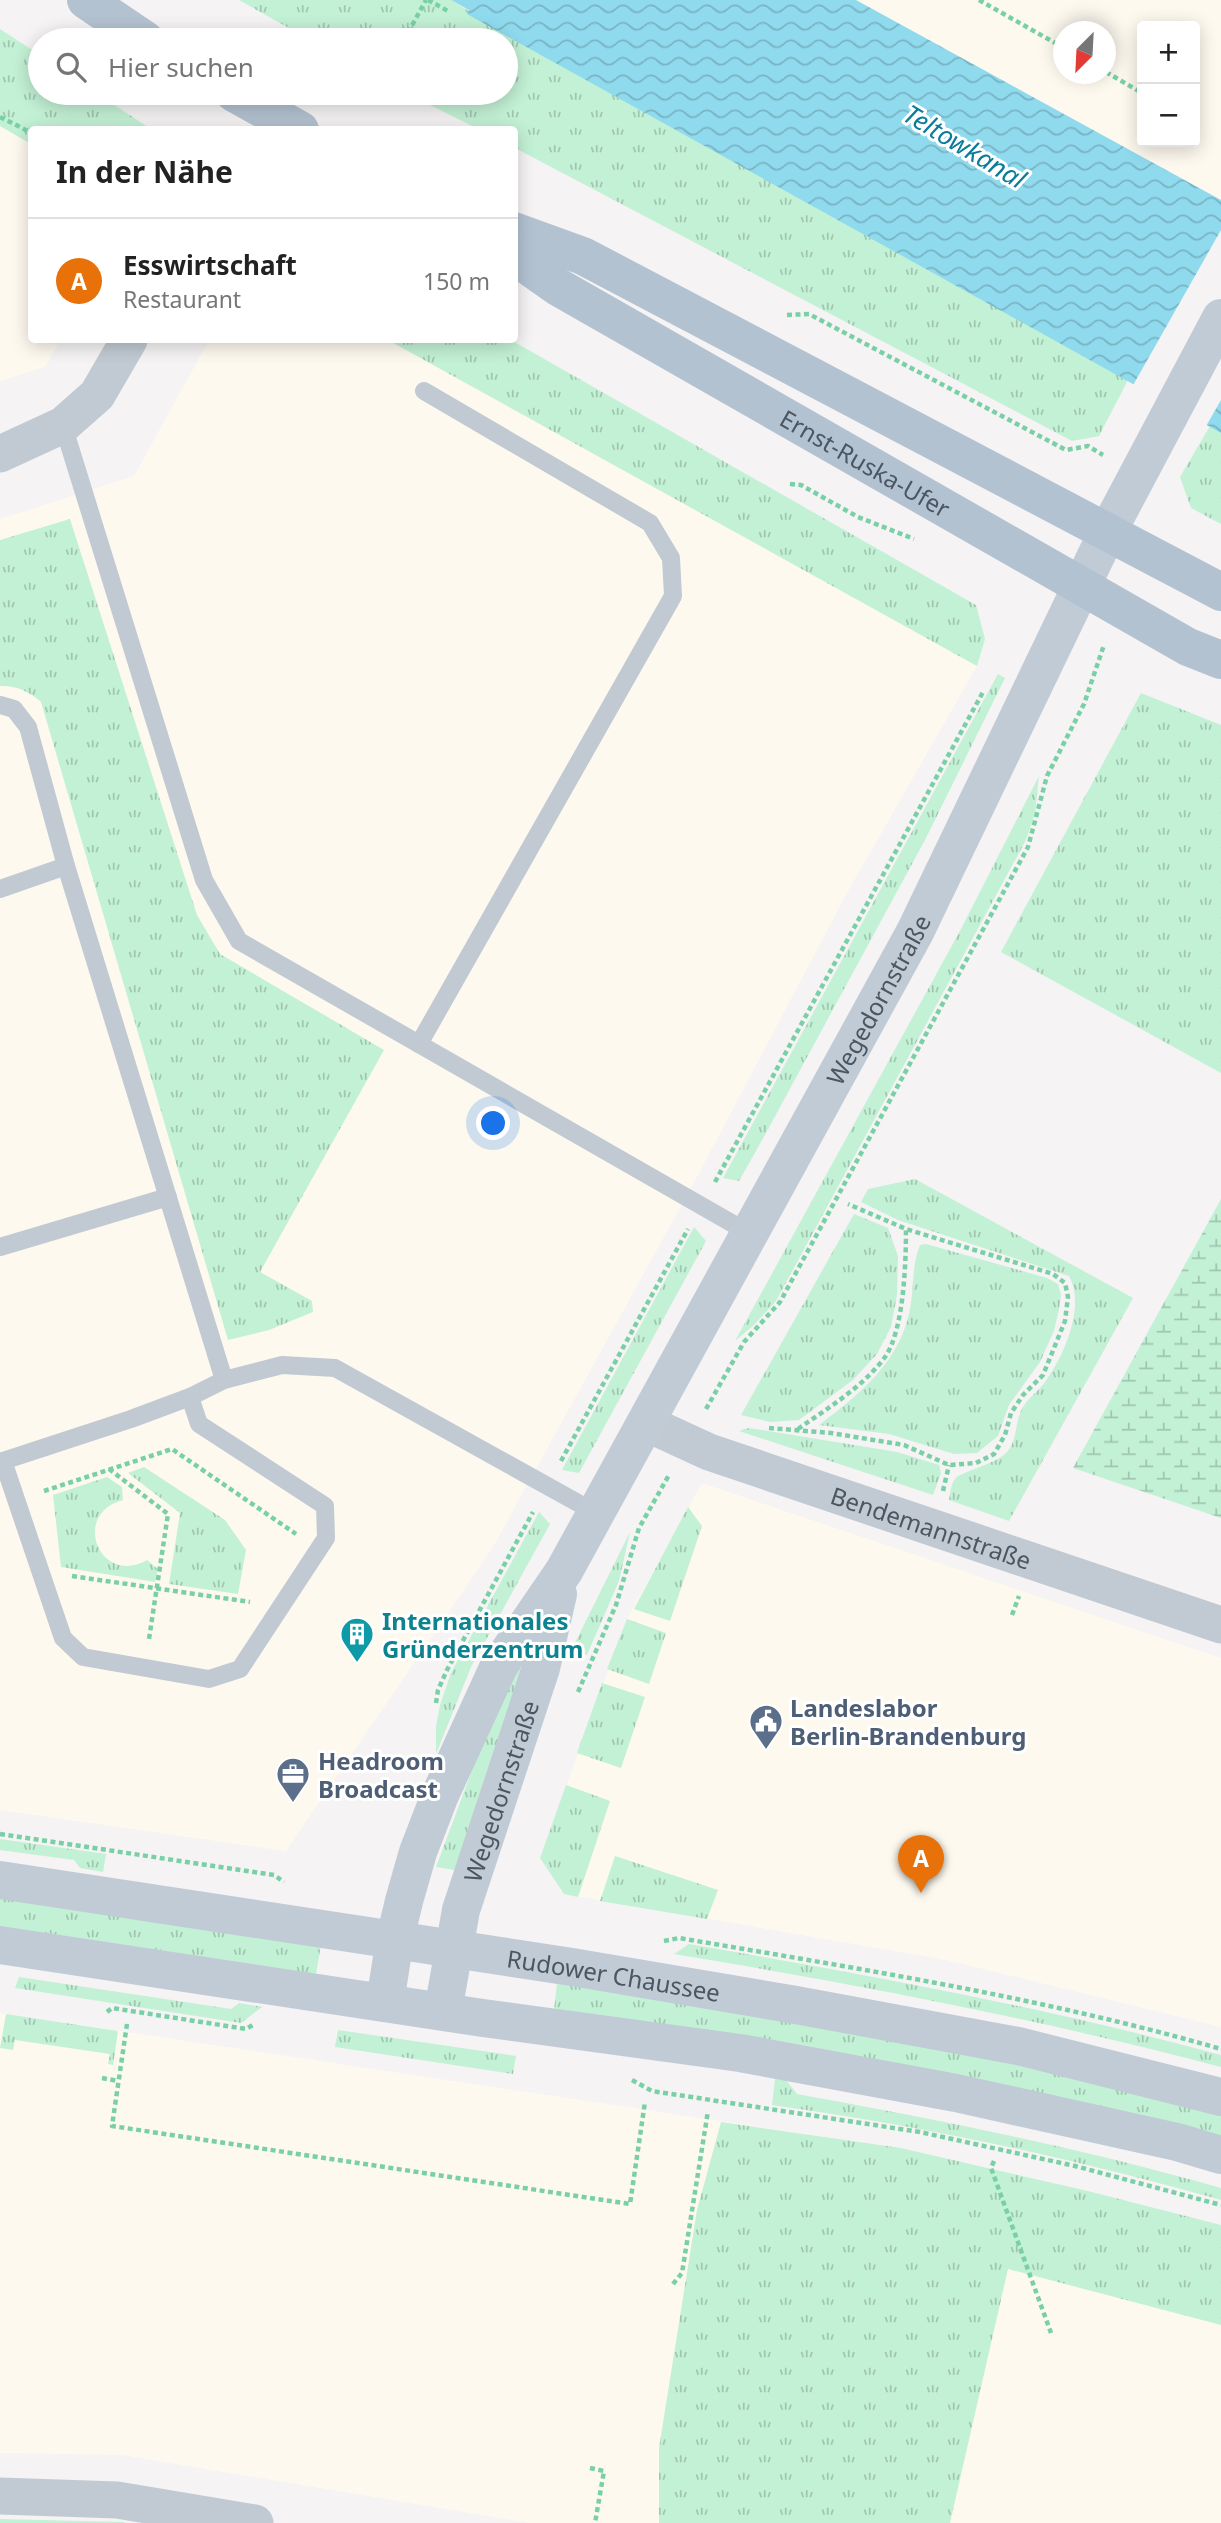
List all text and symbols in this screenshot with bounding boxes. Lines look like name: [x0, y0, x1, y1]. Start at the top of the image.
north arrow: [1053, 21, 1116, 84]
map controls: [1137, 21, 1200, 147]
button: +: [1137, 21, 1200, 84]
search box: [28, 28, 518, 105]
icon: search: [52, 48, 90, 86]
text: Hier suchen: [108, 49, 254, 85]
button: −: [1137, 84, 1200, 147]
water label: Teltowkanal: [897, 95, 1034, 197]
text: In der Nähe: [56, 151, 233, 192]
text: Esswirtschaft: [123, 247, 297, 283]
text: A: [71, 265, 87, 297]
text: 150 m: [423, 265, 490, 297]
text: Restaurant: [123, 283, 241, 315]
street label: Ernst-Ruska-Ufer: [775, 401, 957, 524]
street label: Wegedornstraße: [818, 909, 938, 1090]
your location: [476, 1106, 510, 1140]
street label: Bendemannstraße: [827, 1478, 1036, 1576]
place label: Internationales Gründerzentrum: [382, 1604, 583, 1665]
building icon: Internationales Gründerzentrum: [338, 1615, 376, 1664]
place label: Landeslabor Berlin-Brandenburg: [790, 1691, 1026, 1752]
street label: Wegedornstraße: [455, 1696, 546, 1886]
public building icon: Landeslabor Berlin-Brandenburg: [747, 1702, 785, 1751]
place label: Headroom Broadcast: [318, 1744, 444, 1805]
office icon: Headroom Broadcast: [274, 1755, 312, 1804]
pin: A: [898, 1835, 944, 1893]
street label: Rudower Chaussee: [505, 1941, 723, 2008]

